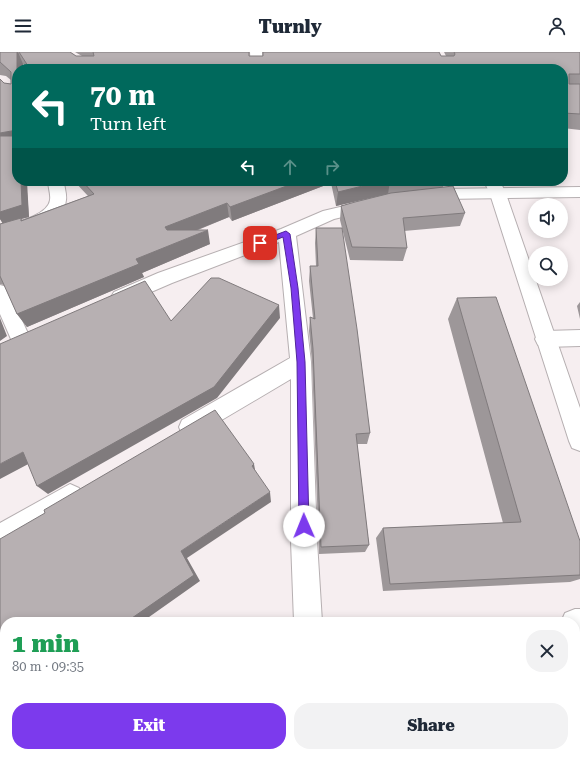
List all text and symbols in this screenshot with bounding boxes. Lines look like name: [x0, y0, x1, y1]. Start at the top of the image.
icon: menu: [12, 15, 34, 37]
icon: person: [546, 15, 568, 37]
text: Turnly: [258, 16, 322, 37]
text: 70 m: [90, 79, 155, 112]
icon: left: [24, 80, 76, 132]
text: Turn left: [90, 113, 166, 134]
icon: left: [237, 156, 259, 178]
icon: ahead: [279, 156, 301, 178]
icon: right: [321, 156, 343, 178]
map controls: [528, 198, 568, 286]
button: sound: [528, 198, 568, 238]
pin: [243, 226, 277, 260]
icon: arrive: [249, 232, 271, 254]
button: search: [528, 246, 568, 286]
position arrow: [283, 505, 325, 547]
text: 1 min: [12, 630, 79, 658]
button: close: [526, 630, 568, 672]
text: 80 m · 09:35: [12, 659, 84, 674]
button: Exit: [12, 703, 286, 749]
button: Share: [294, 703, 568, 749]

